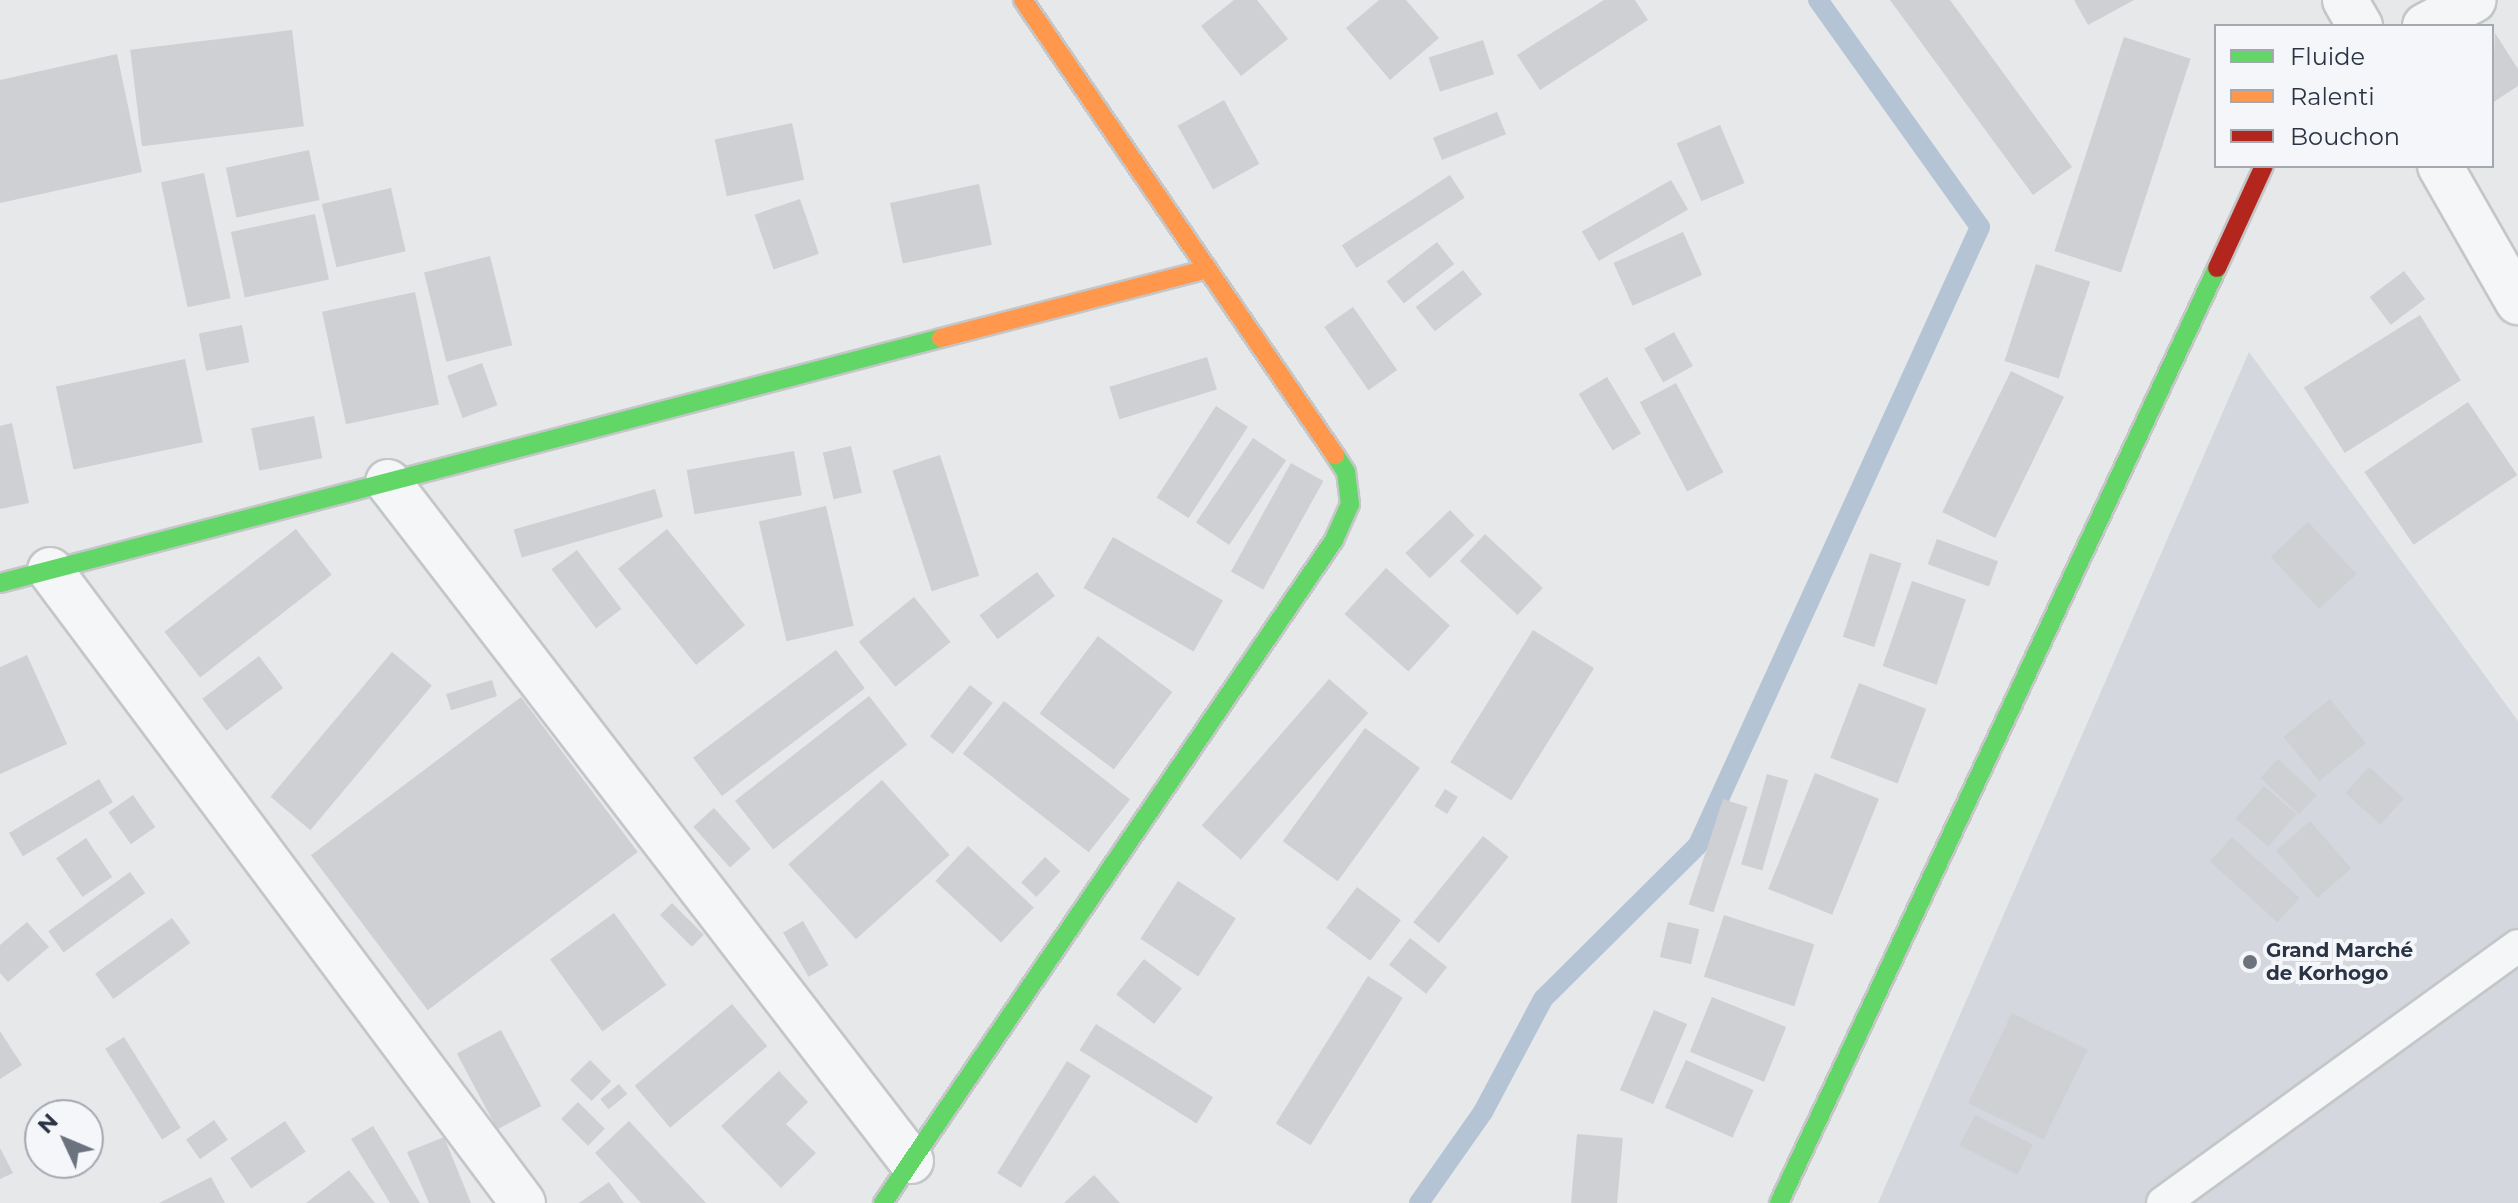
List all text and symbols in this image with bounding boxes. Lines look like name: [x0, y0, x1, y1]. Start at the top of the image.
legend: [2214, 24, 2494, 168]
text: Fluide: [2290, 42, 2365, 71]
text: Ralenti: [2290, 82, 2375, 111]
text: Bouchon: [2290, 122, 2400, 151]
place label: Grand Marché de Korhogo: [2266, 938, 2413, 985]
marker: Grand Marché de Korhogo: [2241, 953, 2259, 971]
north arrow: [24, 1099, 104, 1179]
text: N: [32, 1108, 64, 1139]

